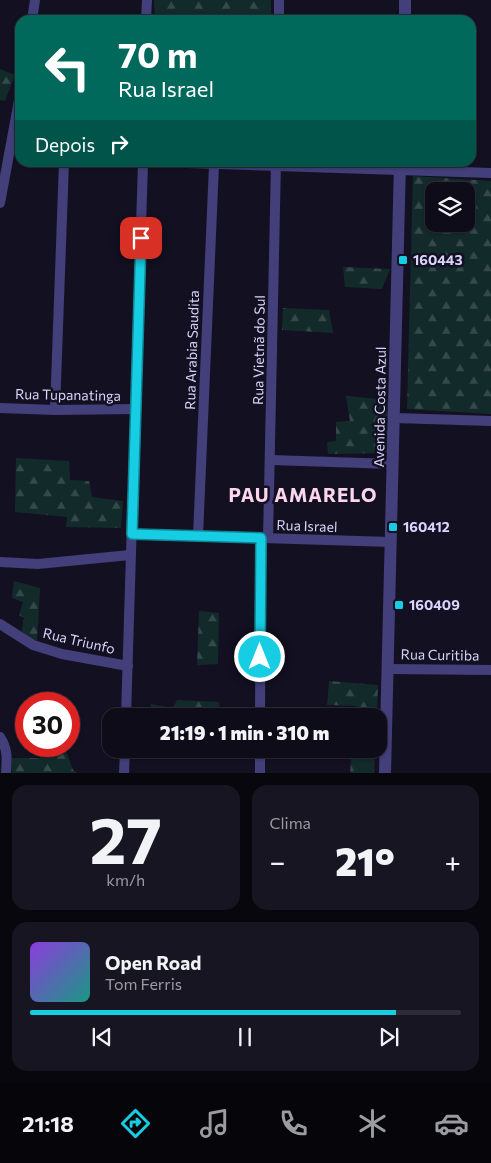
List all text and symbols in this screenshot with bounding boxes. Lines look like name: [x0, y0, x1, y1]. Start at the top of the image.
text: 70 m: [118, 32, 198, 75]
icon: left: [35, 35, 100, 100]
text: Rua Israel: [118, 75, 214, 102]
icon: right: [105, 130, 133, 158]
text: Depois: [35, 133, 95, 156]
map controls: [425, 182, 475, 232]
button: layers: [425, 182, 475, 232]
pin: [120, 217, 162, 259]
icon: arrive: [127, 224, 155, 252]
place label: 160443: [413, 251, 463, 268]
marker: 160443: [397, 254, 409, 266]
street label: Rua Arabia Saudita: [181, 290, 202, 410]
street label: Rua Vietnã do Sul: [249, 295, 268, 405]
street label: Avenida Costa Azul: [370, 346, 389, 468]
street label: Rua Tupanatinga: [15, 385, 121, 404]
district label: PAU AMARELO: [228, 483, 378, 506]
street label: Rua Israel: [276, 516, 338, 535]
place label: 160412: [403, 518, 450, 535]
marker: 160412: [387, 521, 399, 533]
place label: 160409: [409, 596, 460, 613]
marker: 160409: [393, 599, 405, 611]
street label: Rua Triunfo: [41, 624, 117, 657]
position arrow: [233, 630, 285, 682]
street label: Rua Curitiba: [401, 645, 479, 664]
speed limit sign: 30: [15, 692, 80, 757]
text: 21:19 · 1 min · 310 m: [160, 721, 329, 744]
text: 27: [90, 798, 162, 877]
text: Clima: [270, 813, 311, 832]
text: 21°: [335, 837, 395, 884]
text: −: [270, 844, 285, 878]
text: +: [445, 844, 461, 878]
text: km/h: [106, 870, 145, 889]
text: Open Road: [105, 951, 201, 974]
text: Tom Ferris: [105, 974, 182, 993]
icon: previous: [88, 1023, 116, 1051]
icon: pause: [231, 1023, 259, 1051]
icon: next: [375, 1023, 403, 1051]
icon: directions: [118, 1106, 153, 1141]
icon: music: [197, 1106, 232, 1141]
icon: phone: [276, 1106, 311, 1141]
icon: climate: [355, 1106, 390, 1141]
icon: car: [434, 1106, 469, 1141]
text: 21:18: [22, 1110, 74, 1137]

